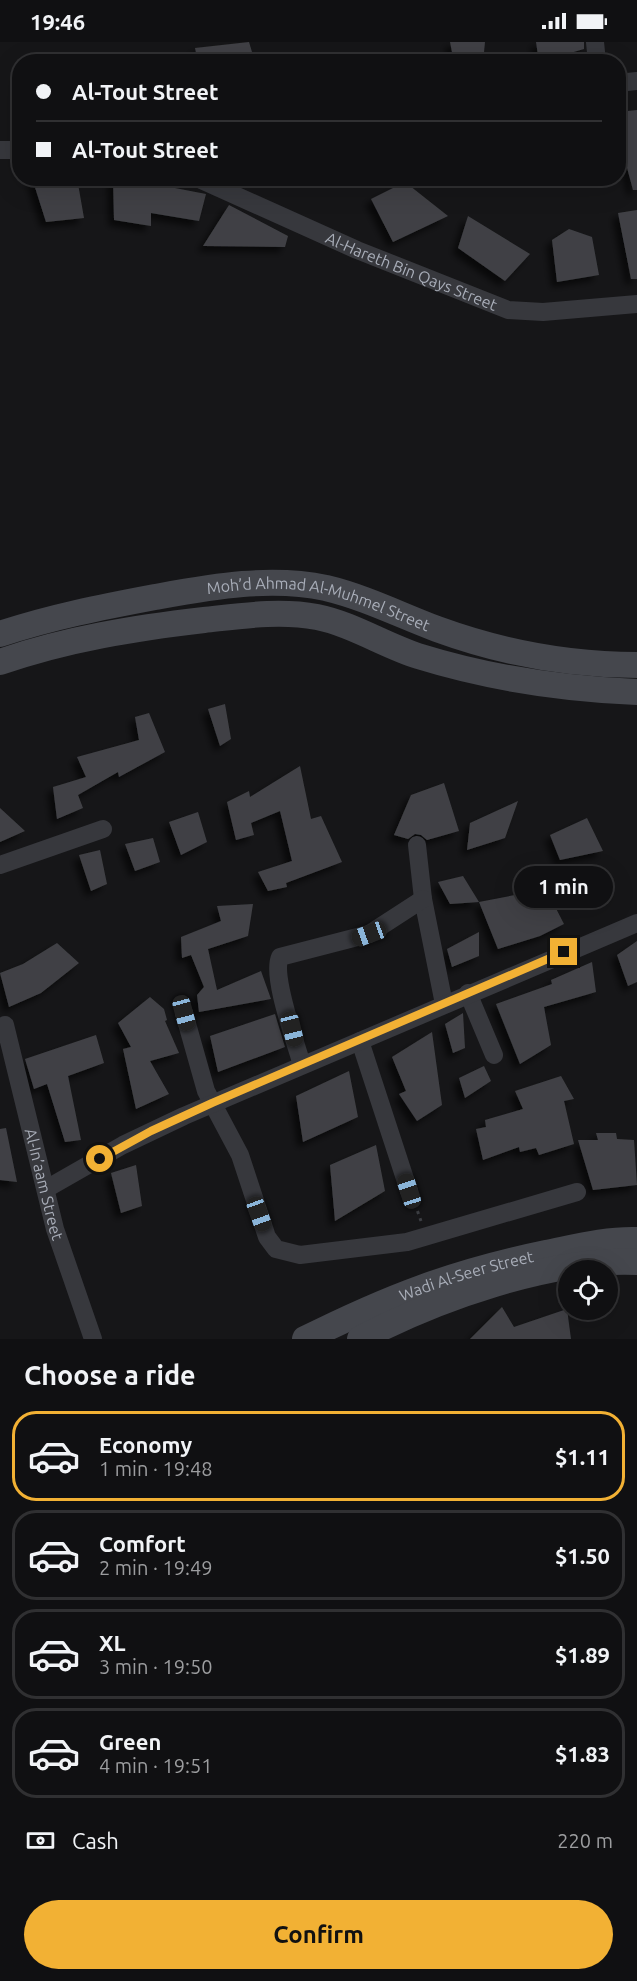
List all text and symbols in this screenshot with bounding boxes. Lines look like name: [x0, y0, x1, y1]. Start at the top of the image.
text: 19:46: [30, 9, 85, 34]
text: Al-Tout Street: [72, 79, 218, 104]
text: Al-Tout Street: [72, 137, 218, 162]
street label: Al-Hareth Bin Qays Street: [323, 228, 501, 314]
street label: Moh’d Ahmad Al-Muhmel Street: [206, 574, 433, 635]
callout: 1 min: [514, 865, 614, 907]
text: 1 min: [538, 875, 589, 898]
car: [349, 919, 389, 949]
route end: [550, 938, 577, 965]
car: [171, 993, 197, 1033]
car: [279, 1009, 305, 1049]
street label: Al-In’aam Street: [22, 1127, 67, 1243]
route start: [86, 1145, 113, 1172]
car: [395, 1171, 423, 1211]
car: [244, 1194, 274, 1234]
street label: Wadi Al-Seer Street: [397, 1247, 536, 1304]
map controls: [558, 1260, 618, 1320]
button: locate: [558, 1260, 618, 1320]
text: Choose a ride: [24, 1360, 196, 1390]
icon: car: [27, 1429, 81, 1483]
text: Economy: [99, 1432, 192, 1457]
text: $1.11: [555, 1444, 610, 1469]
text: 1 min · 19:48: [99, 1457, 213, 1480]
icon: car: [27, 1528, 81, 1582]
text: Comfort: [99, 1531, 186, 1556]
text: $1.50: [555, 1543, 610, 1568]
text: 2 min · 19:49: [99, 1556, 213, 1579]
icon: car: [27, 1627, 81, 1681]
text: XL: [99, 1630, 126, 1655]
text: $1.89: [555, 1642, 610, 1667]
text: 3 min · 19:50: [99, 1655, 213, 1678]
icon: car: [27, 1726, 81, 1780]
text: Green: [99, 1729, 161, 1754]
text: $1.83: [555, 1741, 610, 1766]
text: 4 min · 19:51: [99, 1754, 213, 1777]
icon: cash: [24, 1824, 57, 1857]
text: Cash: [72, 1828, 119, 1853]
text: 220 m: [557, 1829, 613, 1852]
button: Confirm: [24, 1900, 613, 1969]

